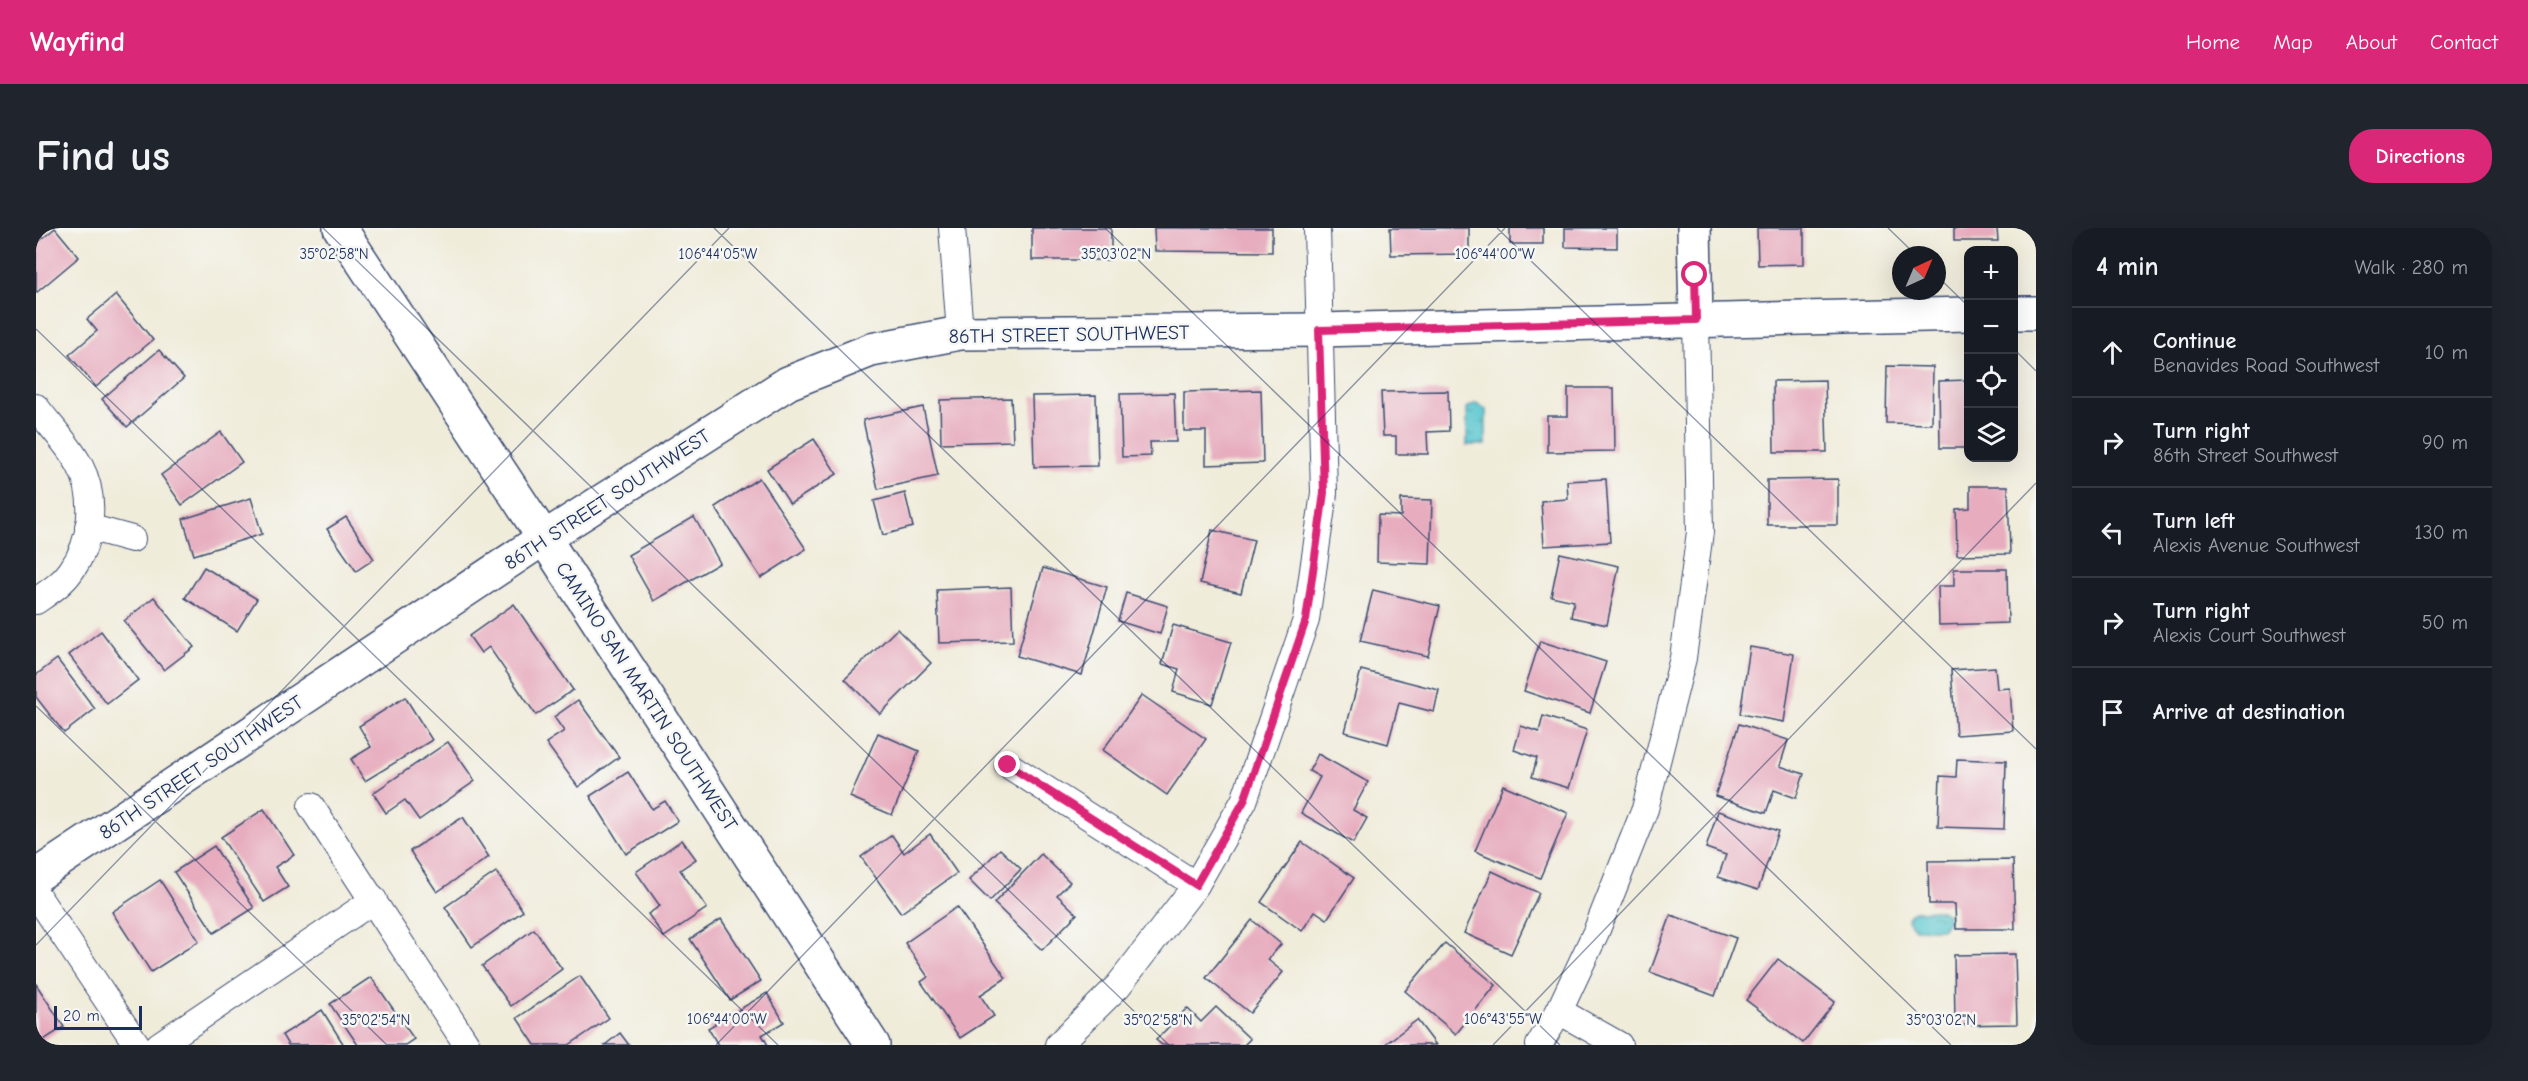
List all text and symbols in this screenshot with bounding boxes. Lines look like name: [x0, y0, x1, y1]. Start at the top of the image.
text: Wayfind: [30, 26, 125, 58]
text: Home: [2186, 30, 2240, 54]
text: Map: [2273, 30, 2313, 54]
text: About: [2346, 30, 2397, 54]
text: Contact: [2430, 30, 2498, 54]
button: Directions: [2349, 129, 2492, 183]
text: Find us: [36, 132, 170, 181]
text: 35°02'58"N: [299, 245, 369, 263]
text: 106°44'05"W: [679, 245, 757, 263]
text: 35°03'02"N: [1081, 245, 1151, 263]
text: 106°44'00"W: [1455, 245, 1535, 263]
north arrow: [1892, 246, 1946, 300]
map controls: [1964, 246, 2018, 462]
button: +: [1964, 246, 2018, 300]
text: 4 min: [2096, 252, 2159, 282]
text: Walk · 280 m: [2355, 256, 2468, 279]
route start: [1681, 261, 1707, 287]
button: −: [1964, 300, 2018, 354]
street label: 86TH STREET SOUTHWEST: [948, 321, 1190, 348]
text: Continue: [2153, 328, 2236, 354]
icon: ahead: [2096, 336, 2129, 369]
text: 10 m: [2425, 341, 2468, 364]
button: locate: [1964, 354, 2018, 408]
text: Benavides Road Southwest: [2153, 354, 2379, 377]
button: layers: [1964, 408, 2018, 462]
text: Turn right: [2153, 418, 2250, 444]
street label: 86TH STREET SOUTHWEST: [500, 424, 715, 575]
icon: right: [2096, 426, 2129, 459]
text: 90 m: [2422, 431, 2468, 454]
text: 86th Street Southwest: [2153, 444, 2338, 467]
text: Turn left: [2153, 508, 2235, 534]
icon: left: [2096, 516, 2129, 549]
text: 130 m: [2415, 521, 2468, 544]
text: Alexis Avenue Southwest: [2153, 534, 2360, 557]
street label: CAMINO SAN MARTIN SOUTHWEST: [551, 558, 742, 835]
text: Turn right: [2153, 598, 2250, 624]
icon: right: [2096, 606, 2129, 639]
text: 50 m: [2422, 611, 2468, 634]
text: Alexis Court Southwest: [2153, 624, 2345, 647]
street label: 86TH STREET SOUTHWEST: [95, 690, 308, 844]
icon: arrive: [2096, 696, 2129, 729]
text: Arrive at destination: [2153, 699, 2345, 725]
route end: [994, 751, 1020, 777]
scale bar: [54, 1003, 142, 1030]
text: 20 m: [63, 1007, 100, 1025]
text: 106°44'00"W: [687, 1010, 767, 1028]
text: 106°43'55"W: [1464, 1010, 1542, 1028]
text: 35°02'54"N: [342, 1011, 410, 1029]
text: 35°02'58"N: [1123, 1011, 1193, 1029]
text: 35°03'02"N: [1906, 1011, 1976, 1029]

